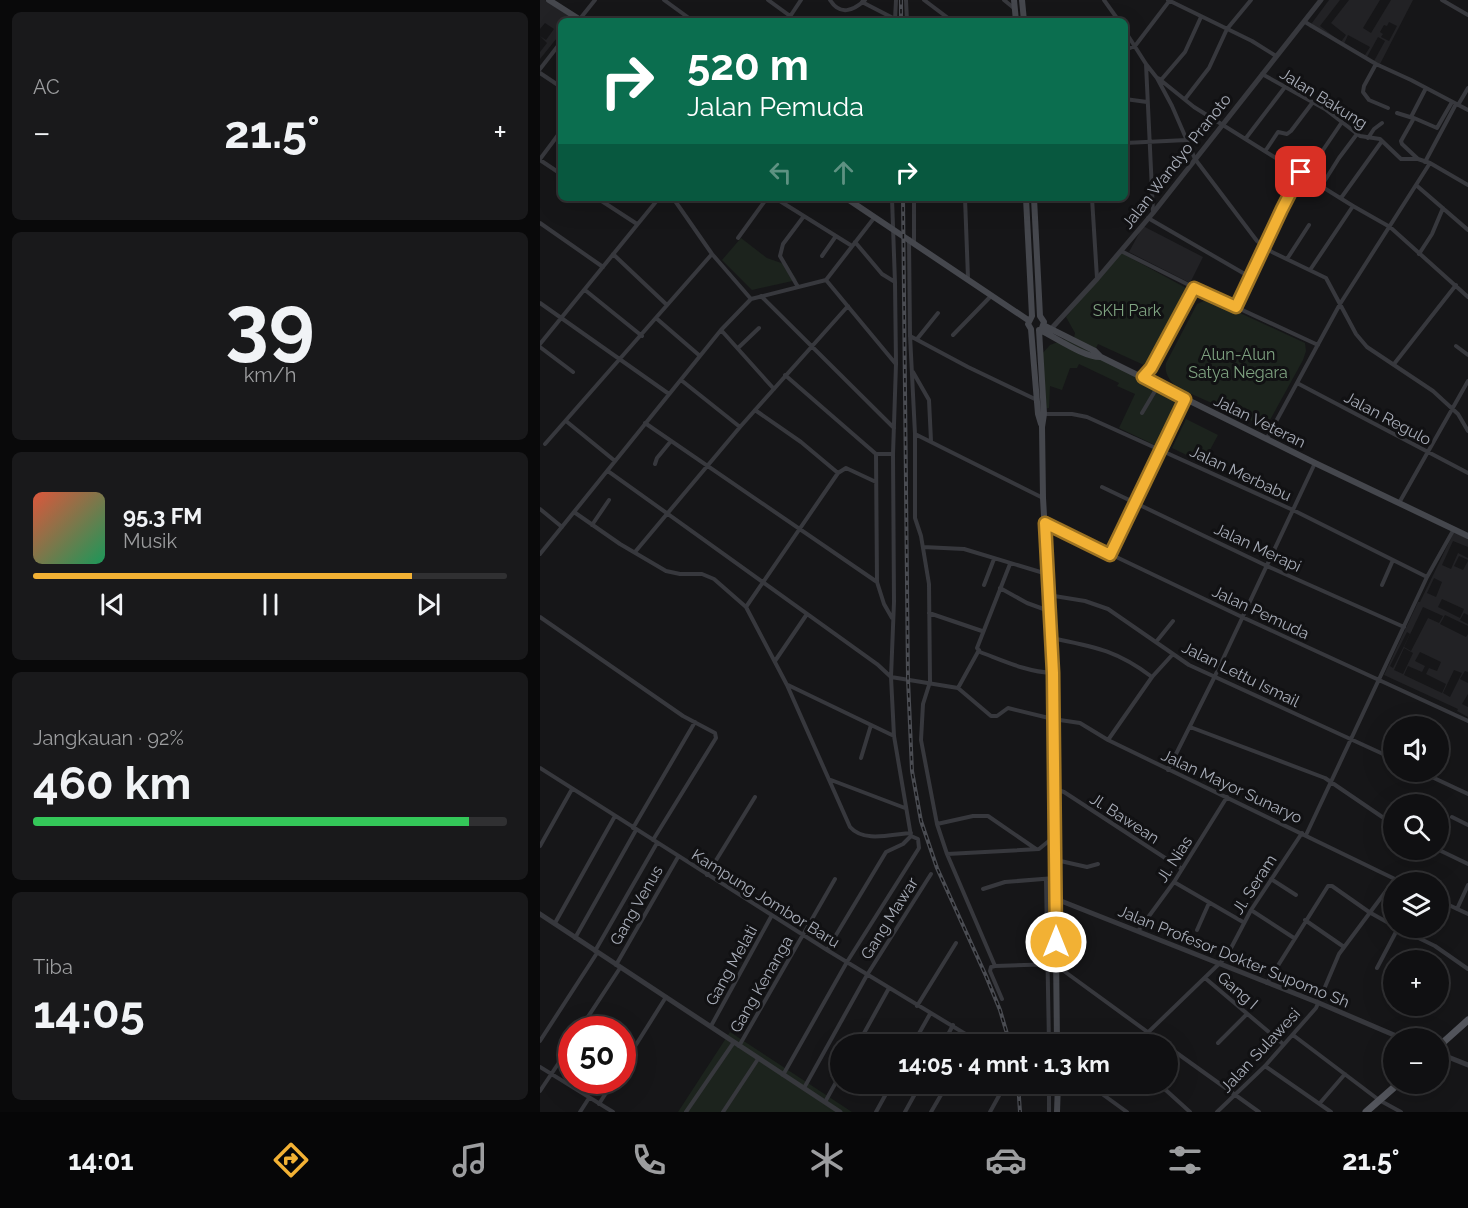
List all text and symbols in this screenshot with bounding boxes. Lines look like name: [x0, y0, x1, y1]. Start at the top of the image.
text: 520 m: [687, 41, 809, 90]
icon: right: [588, 42, 666, 120]
street label: Jalan Bakung: [1277, 64, 1371, 133]
text: AC: [33, 75, 60, 99]
street label: Jalan Wandyo Pranoto: [1118, 90, 1235, 232]
text: Jalan Pemuda: [687, 91, 864, 122]
text: 21.5°: [224, 106, 320, 159]
text: −: [33, 113, 51, 152]
text: +: [493, 113, 507, 152]
pin: [1275, 146, 1326, 197]
icon: arrive: [1284, 155, 1317, 188]
icon: left: [764, 156, 797, 189]
icon: ahead: [827, 156, 860, 189]
icon: right: [890, 156, 923, 189]
text: 39: [225, 278, 315, 369]
park label: SKH Park: [1093, 301, 1162, 320]
park label: Alun-Alun Satya Negara: [1188, 345, 1288, 382]
text: km/h: [244, 363, 296, 387]
street label: Jalan Regulo: [1341, 388, 1434, 449]
street label: Jalan Veteran: [1211, 391, 1309, 452]
street label: Jalan Merbabu: [1187, 442, 1294, 505]
text: 95.3 FM: [123, 503, 202, 529]
street label: Jalan Merapi: [1211, 519, 1304, 576]
text: Musik: [123, 529, 177, 553]
street label: Jalan Pemuda: [1209, 582, 1312, 643]
icon: previous: [96, 588, 129, 621]
icon: pause: [254, 588, 287, 621]
icon: next: [412, 588, 445, 621]
street label: Jalan Lettu Ismail: [1179, 638, 1303, 711]
map controls: [1383, 716, 1449, 1094]
button: sound: [1383, 716, 1449, 782]
text: Jangkauan · 92%: [33, 726, 184, 750]
street label: Jalan Mayor Sunaryo: [1158, 745, 1305, 827]
text: 460 km: [33, 757, 191, 810]
street label: Jl. Bawean: [1087, 789, 1163, 848]
button: search: [1383, 794, 1449, 860]
street label: Jl. Nias: [1152, 832, 1197, 886]
street label: Kampung Jombor Baru: [688, 845, 843, 952]
street label: Jl. Seram: [1228, 851, 1281, 918]
street label: Gang Venus: [606, 862, 667, 948]
button: layers: [1383, 872, 1449, 938]
street label: Gang Mawar: [857, 873, 922, 963]
street label: Jalan Profesor Dokter Supomo Sh: [1115, 901, 1352, 1012]
position arrow: [1024, 910, 1088, 974]
street label: Gang Melati: [702, 922, 761, 1009]
street label: Gang Kenanga: [726, 932, 797, 1036]
button: +: [1383, 950, 1449, 1016]
text: Tiba: [33, 955, 73, 979]
street label: Gang I: [1214, 968, 1262, 1013]
text: 14:05: [33, 986, 145, 1039]
street label: Jalan Sulawesi: [1217, 1004, 1304, 1096]
speed limit sign: 50: [558, 1016, 636, 1094]
button: −: [1383, 1028, 1449, 1094]
text: 14:05 · 4 mnt · 1.3 km: [898, 1051, 1110, 1077]
icon: directions: [270, 1139, 312, 1181]
icon: music: [449, 1139, 491, 1181]
icon: phone: [628, 1139, 670, 1181]
icon: climate: [806, 1139, 848, 1181]
icon: car: [985, 1139, 1027, 1181]
icon: filters: [1164, 1139, 1206, 1181]
text: 14:01: [68, 1145, 134, 1176]
text: 21.5°: [1342, 1145, 1400, 1176]

